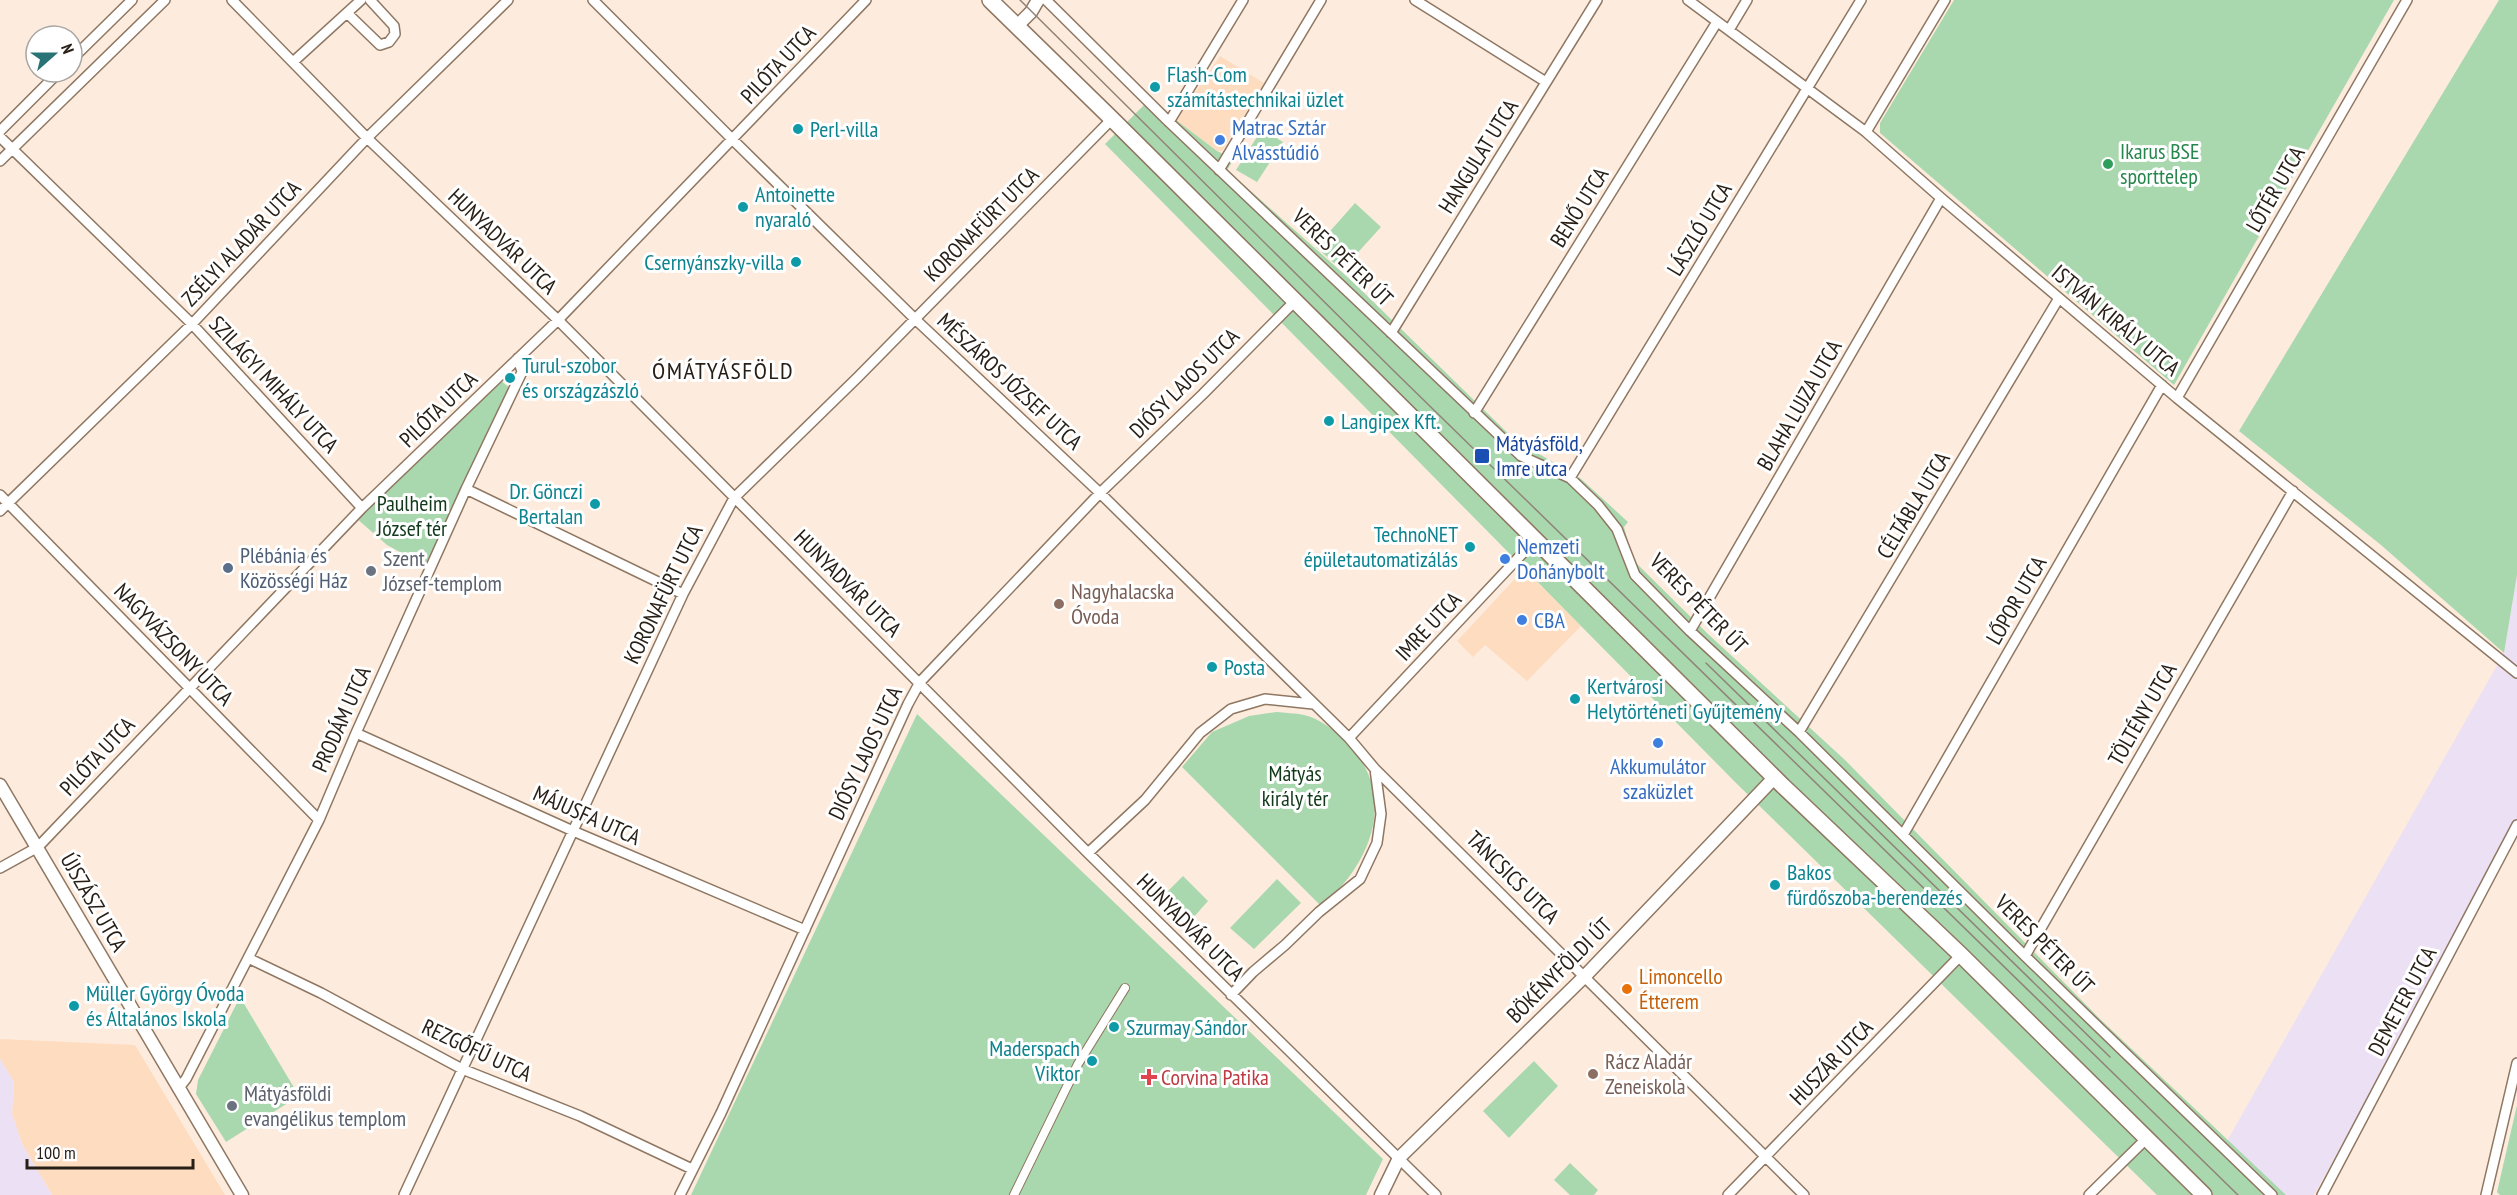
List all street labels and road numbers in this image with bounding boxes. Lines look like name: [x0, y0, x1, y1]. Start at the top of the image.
street label: PILÓTA UTCA: [734, 18, 822, 109]
street label: HANGULAT UTCA: [1432, 93, 1524, 218]
street label: LŐTÉR UTCA: [2239, 141, 2311, 237]
street label: KORONAFÜRT UTCA: [918, 160, 1045, 287]
street label: BENŐ UTCA: [1544, 161, 1615, 252]
street label: ZSÉLYI ALADÁR UTCA: [175, 174, 307, 312]
street label: LÁSZLÓ UTCA: [1660, 177, 1738, 281]
street label: HUNYADVÁR UTCA: [443, 182, 564, 300]
street label: VERES PÉTER ÚT: [1286, 201, 1399, 312]
street label: ISTVÁN KIRÁLY UTCA: [2046, 258, 2186, 382]
street label: MÉSZÁROS JÓZSEF UTCA: [932, 307, 1089, 456]
street label: SZILÁGYI MIHÁLY UTCA: [203, 310, 345, 459]
street label: DIÓSY LAJOS UTCA: [1123, 322, 1245, 444]
street label: BLAHA LUJZA UTCA: [1750, 334, 1848, 475]
street label: PILÓTA UTCA: [393, 365, 483, 453]
street label: CÉLTÁBLA UTCA: [1870, 446, 1956, 564]
street label: KORONAFÜRT UTCA: [617, 519, 709, 668]
street label: HUNYADVÁR UTCA: [788, 523, 908, 643]
street label: VERES PÉTER ÚT: [1643, 546, 1754, 659]
street label: LŐPOR UTCA: [1980, 550, 2053, 649]
street label: NAGYVÁZSONY UTCA: [109, 577, 240, 712]
street label: IMRE UTCA: [1389, 585, 1467, 666]
street label: TÖLTÉNY UTCA: [2101, 657, 2183, 770]
street label: PRODÁM UTCA: [305, 661, 377, 776]
street label: DIÓSY LAJOS UTCA: [822, 681, 908, 824]
street label: PILÓTA UTCA: [53, 710, 141, 801]
street label: MÁJUSFA UTCA: [529, 779, 646, 851]
street label: TÁNCSICS UTCA: [1461, 825, 1566, 930]
street label: ÚJSZÁSZ UTCA: [55, 848, 134, 957]
street label: HUNYADVÁR UTCA: [1131, 867, 1251, 987]
street label: VERES PÉTER ÚT: [1989, 888, 2101, 1000]
street label: BÖKÉNYFÖLDI ÚT: [1500, 911, 1618, 1029]
street label: DEMETER UTCA: [2362, 941, 2443, 1060]
street label: REZGŐFŰ UTCA: [418, 1012, 537, 1088]
street label: HUSZÁR UTCA: [1783, 1013, 1879, 1111]

